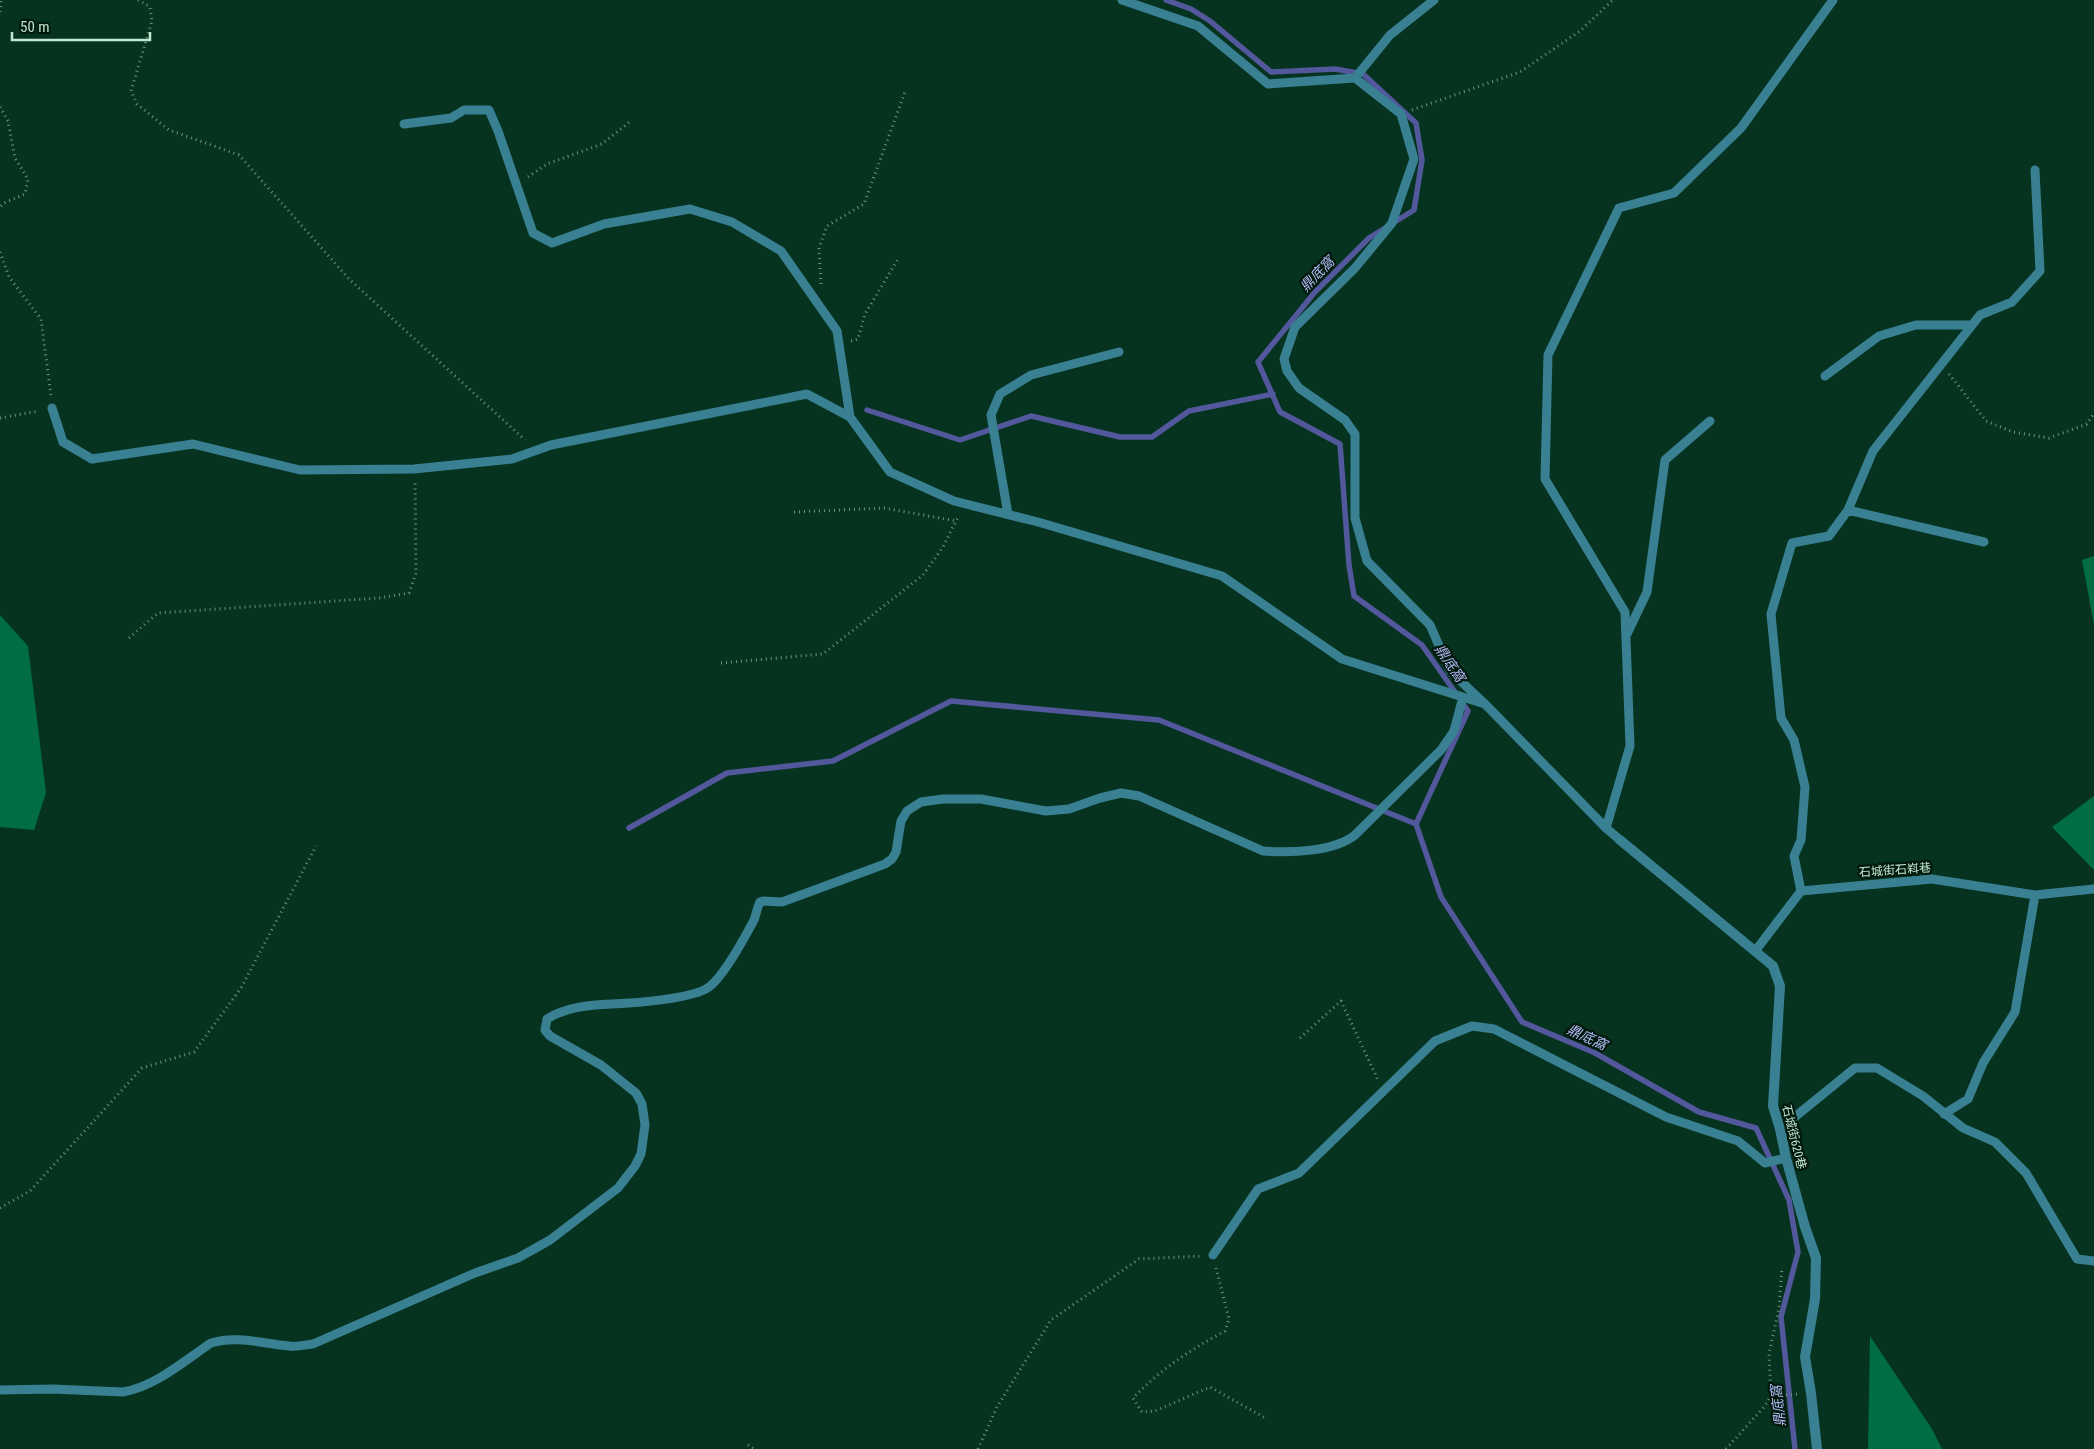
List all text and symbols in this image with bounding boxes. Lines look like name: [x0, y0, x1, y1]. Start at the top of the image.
scale bar: [12, 10, 150, 42]
text: 50 m: [20, 18, 50, 36]
water label: 鼎底窩: [1297, 252, 1339, 295]
water label: 鼎底窩: [1432, 641, 1469, 687]
street label: 石城街石嵙巷: [1859, 861, 1931, 879]
water label: 鼎底窩: [1565, 1021, 1611, 1054]
street label: 石城街620巷: [1779, 1103, 1809, 1171]
water label: 鼎底窩: [1768, 1382, 1788, 1428]

